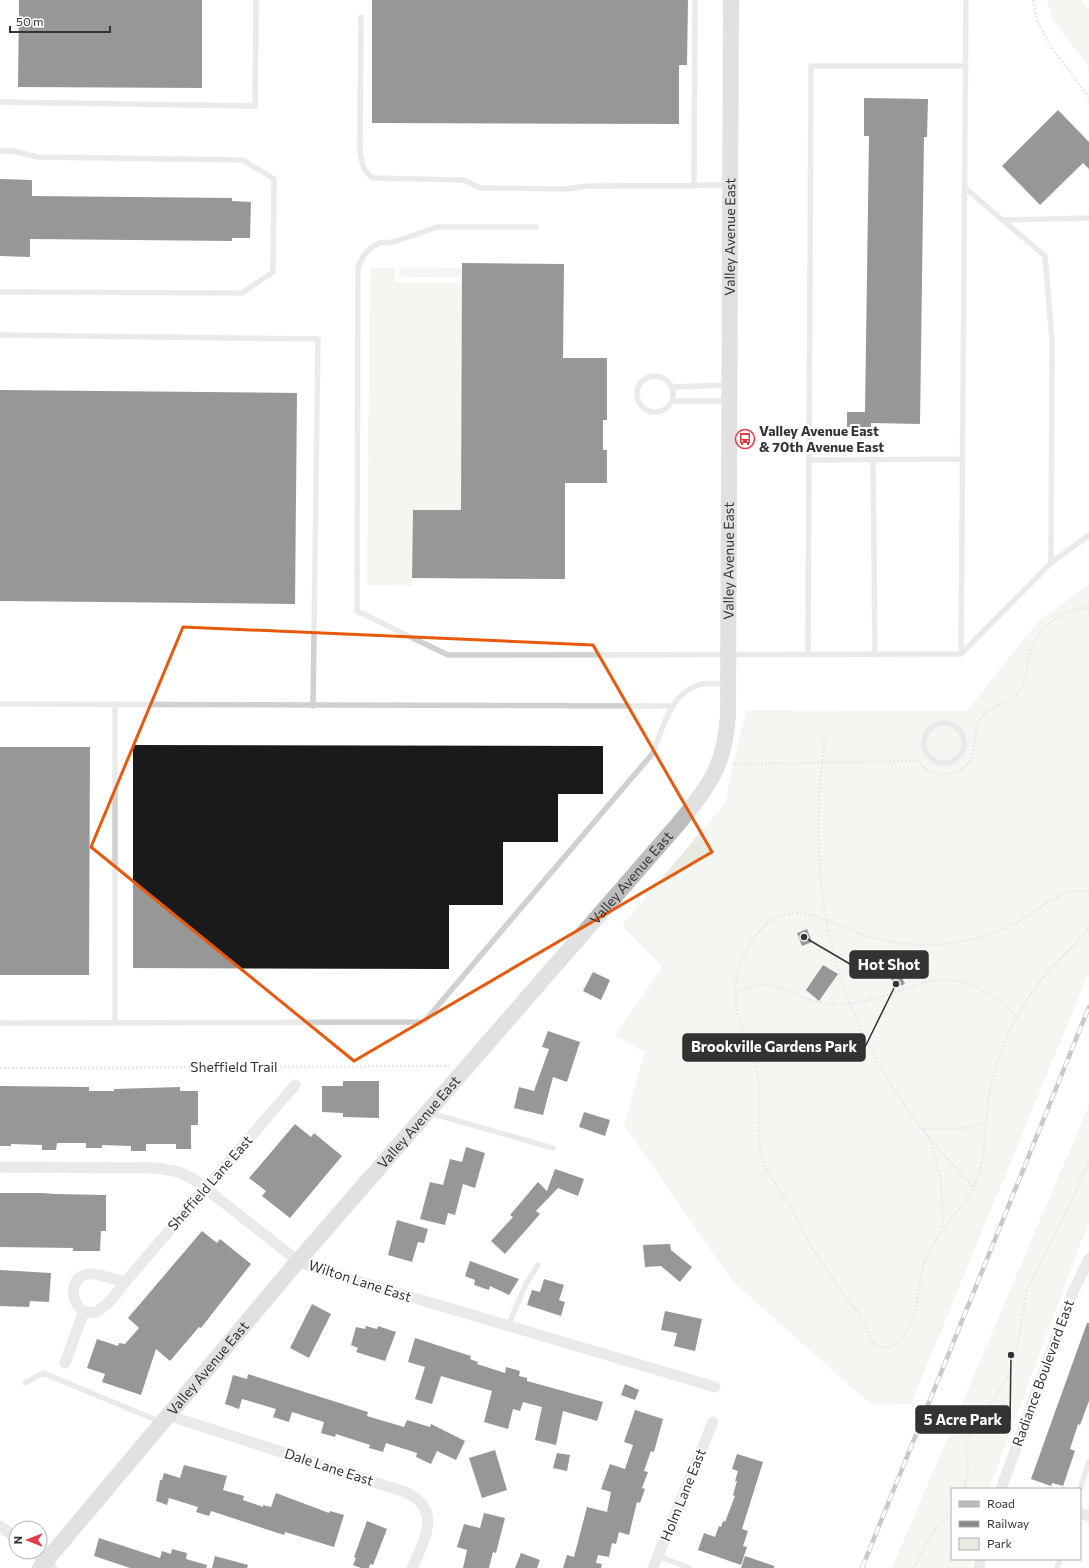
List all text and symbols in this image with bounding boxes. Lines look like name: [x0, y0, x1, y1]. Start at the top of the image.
scale bar: [10, 8, 110, 34]
text: 50 m: [16, 14, 44, 28]
street label: Valley Avenue East: [721, 178, 738, 296]
place label: Valley Avenue East & 70th Avenue East: [759, 422, 884, 455]
bus stop icon: Valley Avenue East & 70th Avenue East: [734, 428, 756, 450]
street label: Valley Avenue East: [719, 502, 737, 620]
street label: Valley Avenue East: [586, 827, 676, 927]
callout: Hot Shot: [850, 951, 928, 978]
text: Hot Shot: [858, 955, 920, 973]
callout: Brookville Gardens Park: [683, 1034, 865, 1061]
text: Brookville Gardens Park: [691, 1037, 857, 1055]
street label: Sheffield Trail: [190, 1058, 278, 1075]
street label: Valley Avenue East: [373, 1072, 464, 1172]
street label: Sheffield Lane East: [164, 1131, 256, 1234]
street label: Wilton Lane East: [307, 1256, 414, 1305]
street label: Radiance Boulevard East: [1008, 1297, 1077, 1448]
street label: Valley Avenue East: [163, 1317, 252, 1418]
callout: 5 Acre Park: [916, 1406, 1010, 1433]
text: 5 Acre Park: [924, 1410, 1003, 1428]
street label: Dale Lane East: [283, 1444, 376, 1489]
street label: Holm Lane East: [656, 1446, 709, 1544]
legend: [951, 1488, 1081, 1560]
text: Road: [987, 1496, 1015, 1510]
text: Railway: [987, 1516, 1029, 1530]
north arrow: [8, 1520, 48, 1560]
text: N: [11, 1536, 24, 1544]
text: Park: [987, 1536, 1013, 1550]

